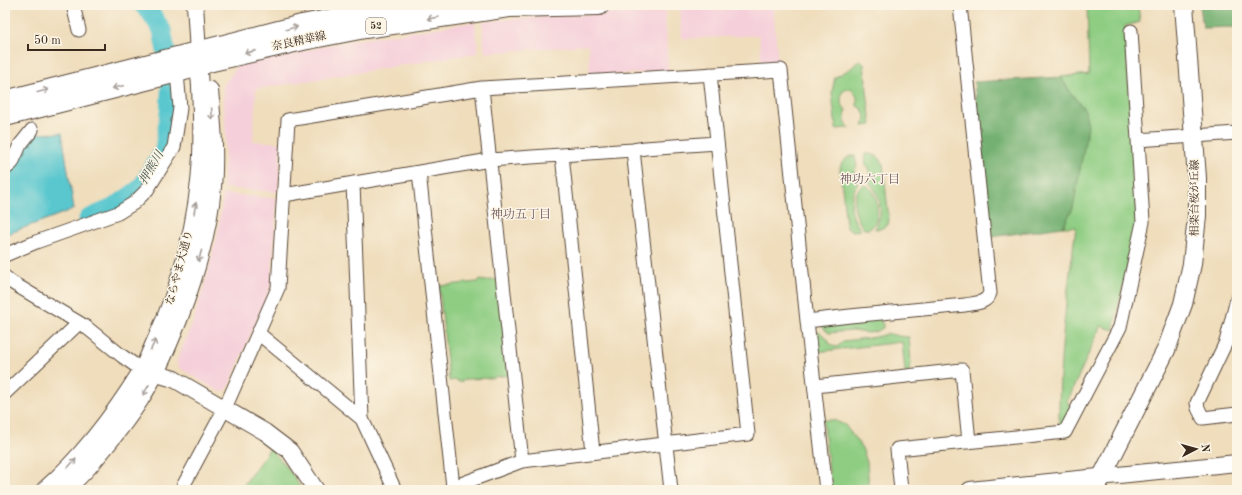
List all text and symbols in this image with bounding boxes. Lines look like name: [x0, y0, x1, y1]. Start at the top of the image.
one-way arrow: [427, 14, 440, 22]
road number: 52: [366, 18, 386, 34]
one-way arrow: [285, 23, 298, 31]
scale bar: [28, 26, 105, 52]
street label: 奈良精華線: [271, 29, 327, 53]
text: 50 m: [34, 34, 61, 47]
one-way arrow: [244, 49, 257, 57]
one-way arrow: [112, 84, 125, 91]
one-way arrow: [36, 87, 49, 94]
one-way arrow: [209, 107, 216, 120]
water label: 押熊川: [136, 147, 167, 187]
street label: 相楽台桜が丘線: [1188, 160, 1201, 237]
district label: 神功六丁目: [840, 172, 900, 186]
one-way arrow: [191, 201, 199, 214]
district label: 神功五丁目: [491, 207, 551, 221]
street label: ならやま大通り: [163, 229, 195, 307]
one-way arrow: [195, 250, 203, 263]
one-way arrow: [150, 339, 158, 351]
one-way arrow: [142, 383, 150, 395]
north arrow: [1176, 429, 1216, 469]
text: N: [1199, 443, 1210, 453]
one-way arrow: [68, 458, 77, 468]

